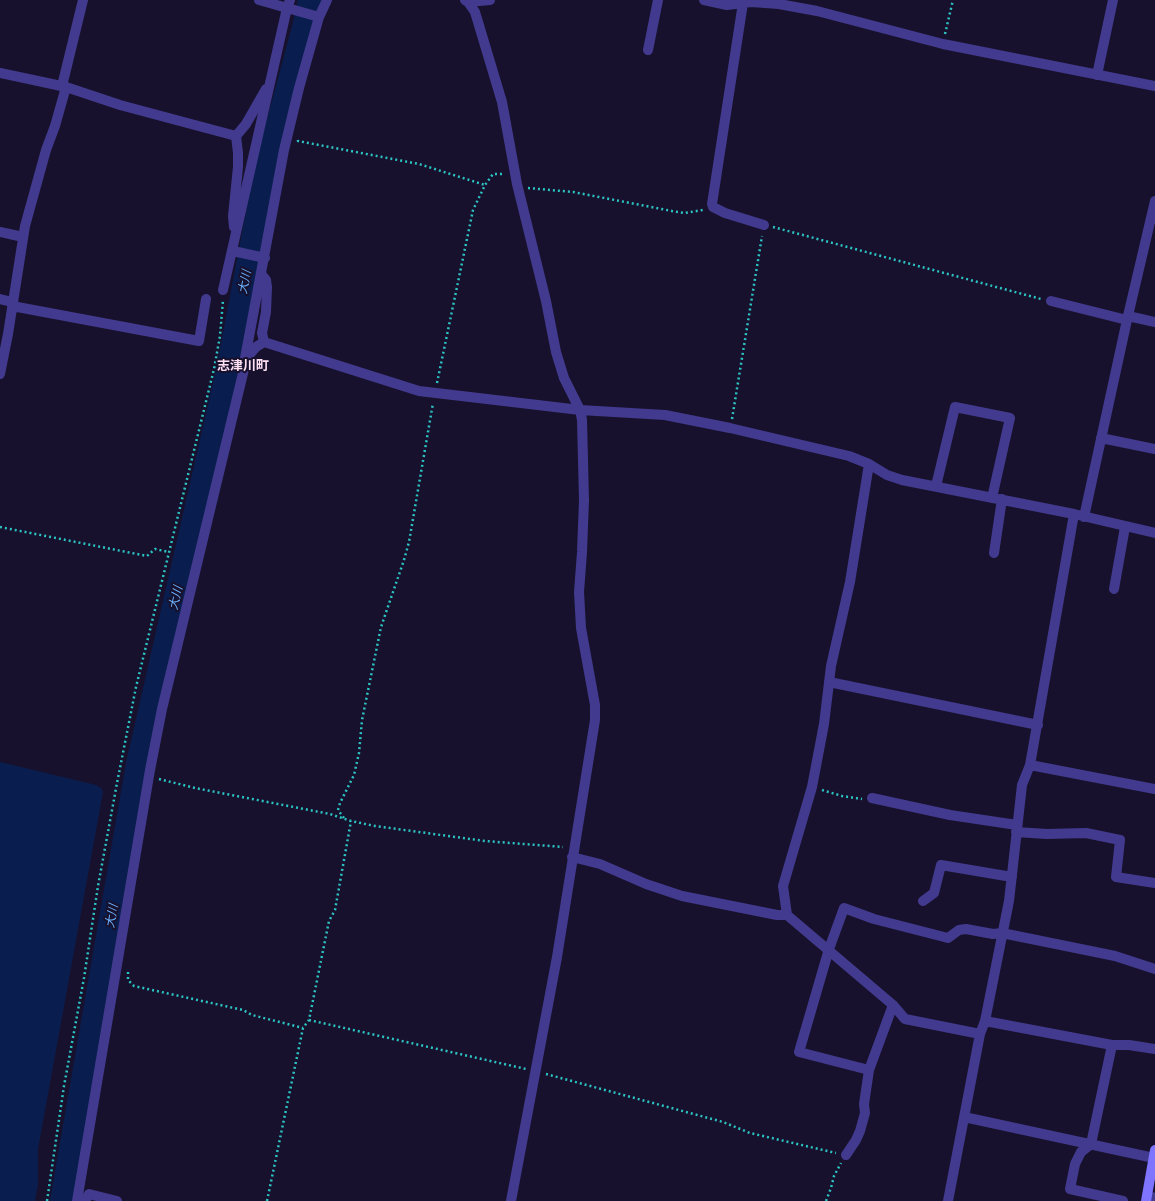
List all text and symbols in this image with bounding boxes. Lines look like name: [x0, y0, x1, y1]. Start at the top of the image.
water label: 大川: [236, 269, 254, 295]
district label: 志津川町: [217, 358, 269, 374]
water label: 大川: [166, 585, 186, 611]
water label: 大川: [103, 903, 121, 929]

